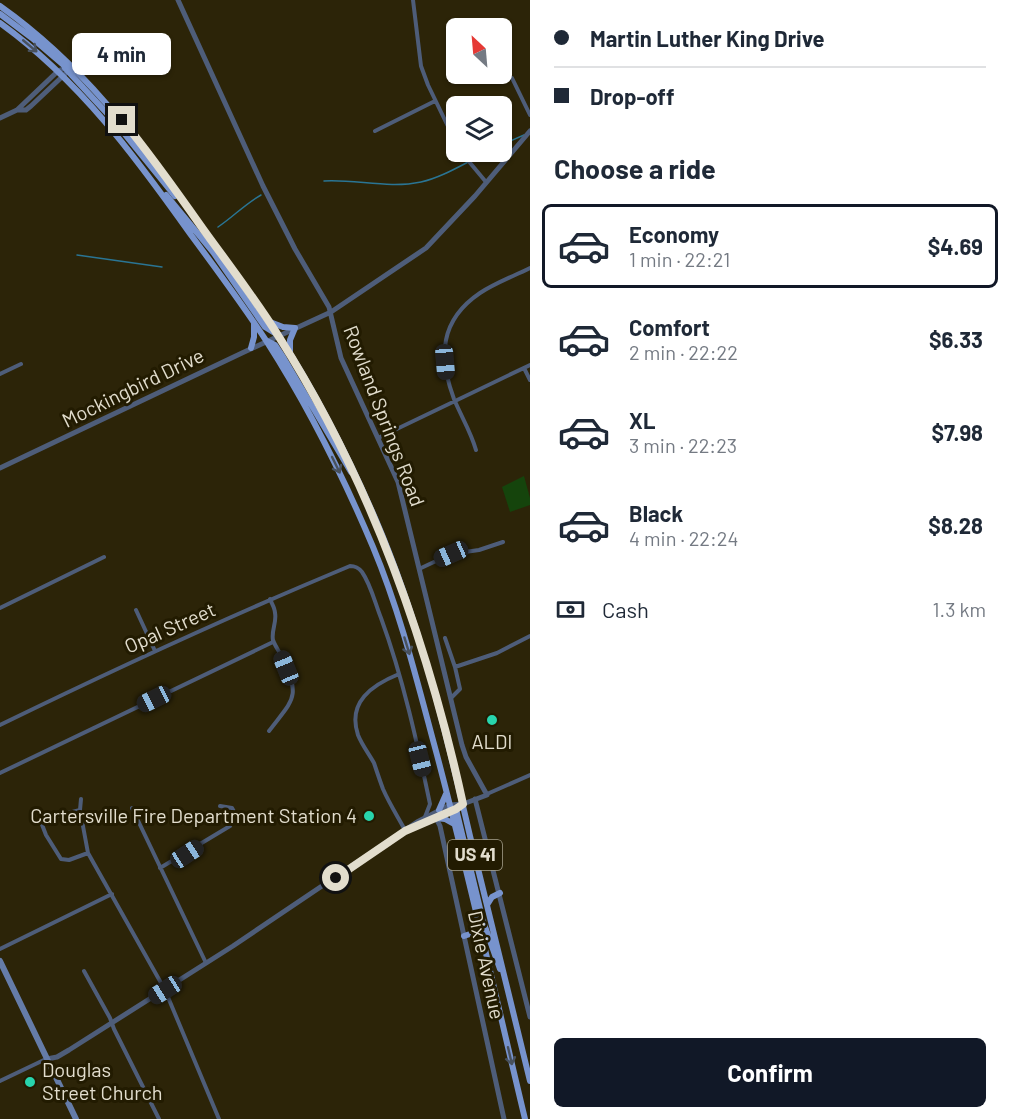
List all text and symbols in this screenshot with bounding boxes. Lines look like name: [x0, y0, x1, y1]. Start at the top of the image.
north arrow: [446, 18, 512, 84]
map controls: [446, 18, 512, 162]
text: Martin Luther King Drive: [590, 25, 824, 51]
callout: 4 min: [72, 33, 172, 75]
one-way arrow: [22, 39, 37, 53]
text: 4 min: [97, 42, 146, 66]
text: Drop-off: [590, 83, 674, 109]
button: layers: [446, 96, 512, 162]
route end: [108, 106, 135, 133]
text: Choose a ride: [554, 152, 716, 184]
icon: car: [557, 219, 611, 273]
text: Economy: [629, 221, 719, 247]
text: $4.69: [928, 233, 983, 259]
text: 1 min · 22:21: [629, 247, 730, 271]
icon: car: [557, 312, 611, 366]
text: Comfort: [629, 314, 710, 340]
street label: Rowland Springs Road: [339, 322, 431, 509]
text: $6.33: [929, 326, 983, 352]
text: 2 min · 22:22: [629, 340, 738, 364]
street label: Mockingbird Drive: [58, 342, 207, 432]
car: [434, 343, 456, 381]
icon: car: [557, 405, 611, 459]
text: XL: [629, 407, 655, 433]
text: $7.98: [931, 419, 983, 445]
text: 3 min · 22:23: [629, 433, 737, 457]
one-way arrow: [330, 456, 342, 474]
icon: car: [557, 498, 611, 552]
text: Black: [629, 500, 683, 526]
text: $8.28: [928, 512, 983, 538]
text: 4 min · 22:24: [629, 526, 739, 550]
car: [431, 538, 471, 570]
icon: cash: [554, 593, 587, 626]
street label: Opal Street: [120, 596, 219, 658]
text: Cash: [602, 596, 649, 622]
text: 1.3 km: [933, 597, 986, 621]
one-way arrow: [403, 636, 414, 655]
car: [271, 648, 301, 688]
car: [134, 683, 174, 715]
marker: ALDI: [485, 713, 499, 727]
place label: ALDI: [471, 729, 513, 753]
car: [407, 739, 433, 779]
place label: Cartersville Fire Department Station 4: [30, 803, 357, 827]
marker: Cartersville Fire Department Station 4: [362, 809, 376, 823]
car: [167, 837, 207, 871]
road number: US 41: [448, 840, 502, 870]
route start: [322, 864, 349, 891]
street label: Dixie Avenue: [464, 908, 510, 1021]
car: [145, 973, 185, 1007]
button: Confirm: [554, 1038, 986, 1107]
one-way arrow: [505, 1046, 517, 1065]
place label: Douglas Street Church: [42, 1057, 163, 1104]
marker: Douglas Street Church: [23, 1075, 37, 1089]

